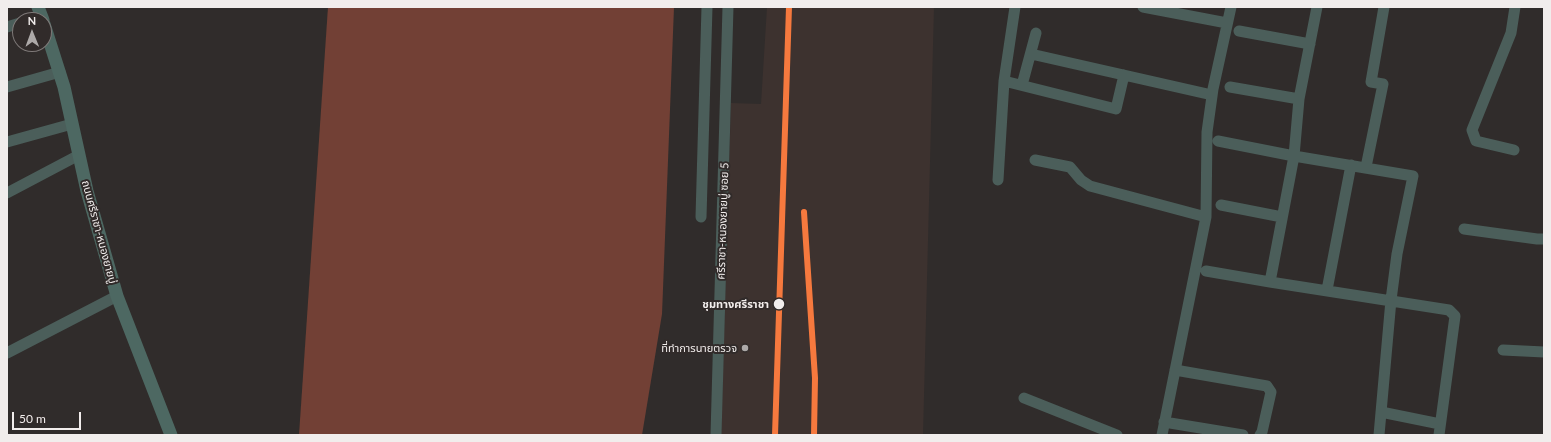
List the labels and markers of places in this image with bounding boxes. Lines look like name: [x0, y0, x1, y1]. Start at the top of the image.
place label: ชุมทางศรีราชา: [702, 297, 769, 311]
marker: ชุมทางศรีราชา: [772, 297, 786, 311]
place label: ที่ทำการนายตรวจ: [661, 341, 737, 355]
marker: ที่ทำการนายตรวจ: [740, 343, 750, 353]

